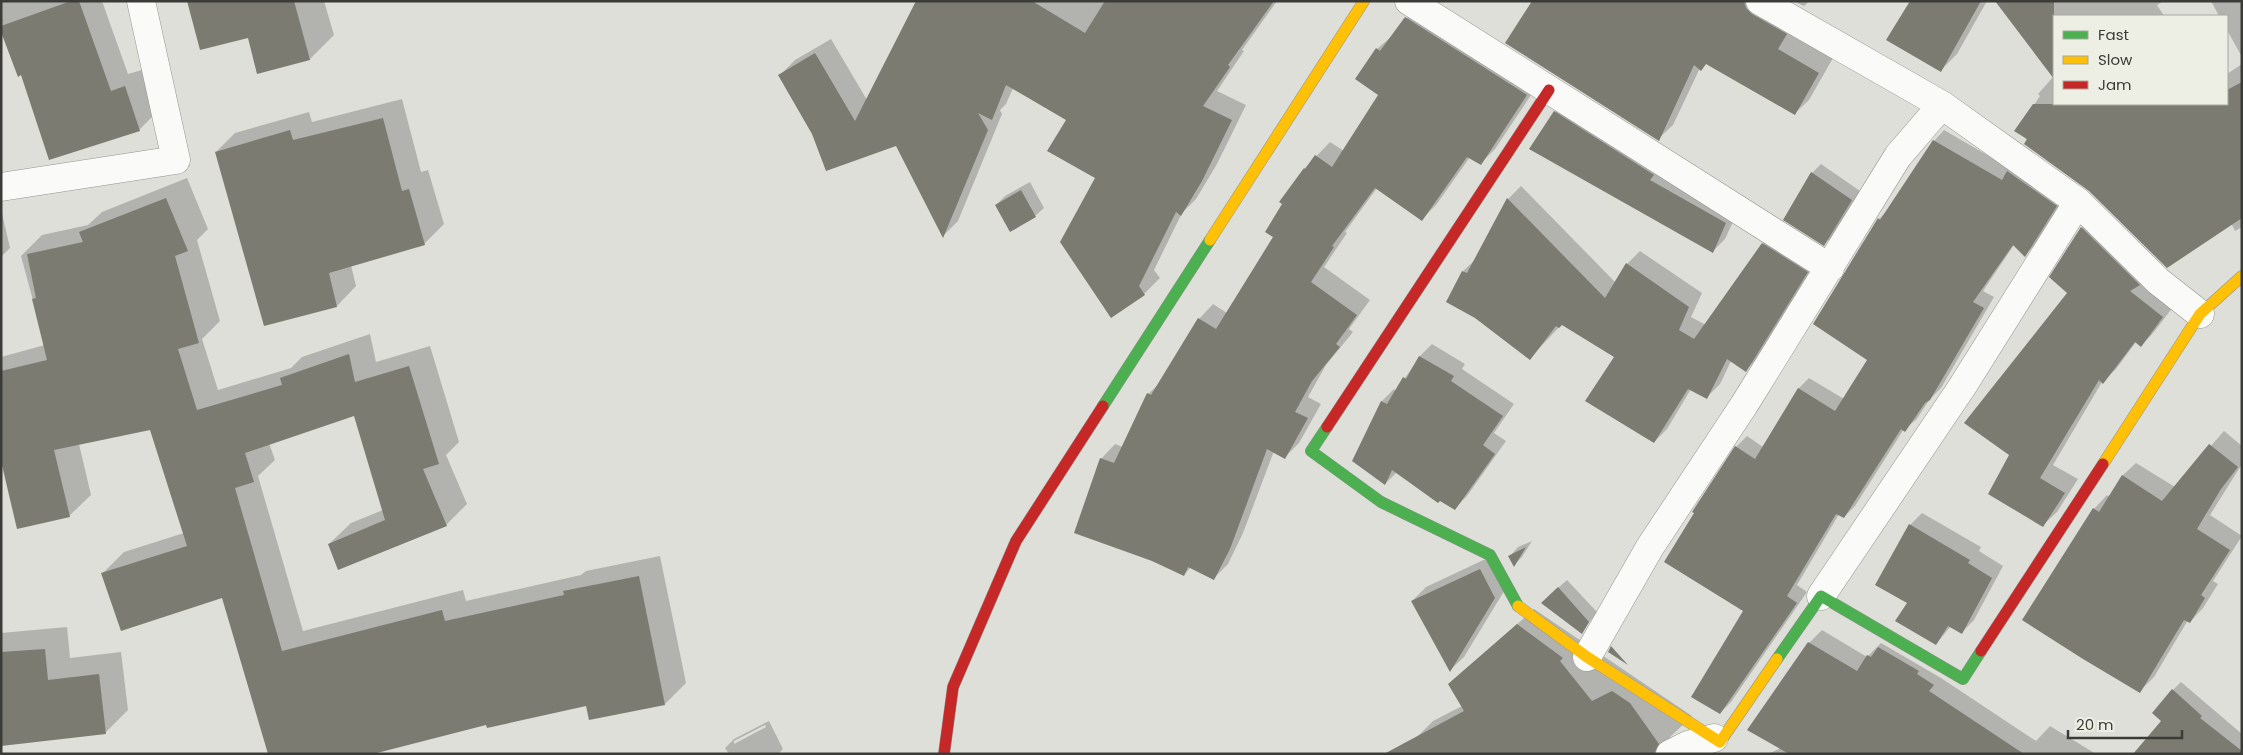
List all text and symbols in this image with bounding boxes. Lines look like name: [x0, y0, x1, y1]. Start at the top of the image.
legend: [2053, 15, 2228, 105]
text: Fast: [2098, 24, 2129, 45]
text: Slow: [2098, 49, 2133, 70]
text: Jam: [2098, 74, 2132, 95]
scale bar: [2068, 708, 2182, 740]
text: 20 m: [2076, 714, 2114, 735]

